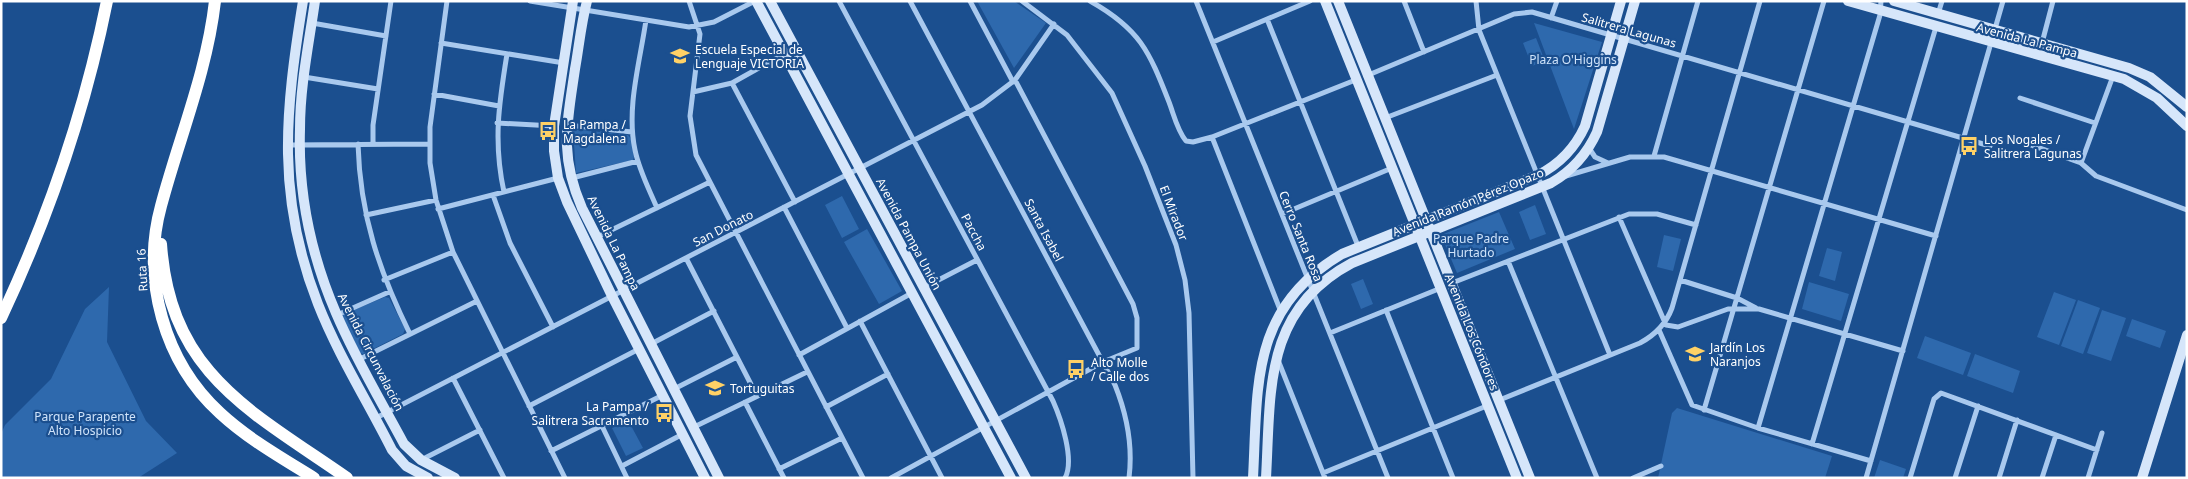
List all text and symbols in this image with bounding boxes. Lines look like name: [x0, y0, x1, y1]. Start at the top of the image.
street label: Salitrera Lagunas: [1580, 8, 1678, 52]
street label: Avenida La Pampa: [1975, 18, 2079, 62]
place label: Escuela Especial de Lenguaje VICTORIA: [695, 41, 804, 72]
school or university icon: Escuela Especial de Lenguaje VICTORIA: [669, 45, 691, 67]
park label: Plaza O'Higgins: [1529, 51, 1617, 68]
place label: La Pampa / Magdalena: [563, 116, 627, 147]
bus stop icon: La Pampa / Magdalena: [537, 120, 559, 142]
place label: Los Nogales / Salitrera Lagunas: [1984, 131, 2082, 162]
bus stop icon: Los Nogales / Salitrera Lagunas: [1958, 135, 1980, 157]
street label: Avenida Ramón Pérez Opazo: [1390, 164, 1546, 240]
street label: Avenida Pampa Unión: [872, 175, 946, 293]
street label: El Mirador: [1156, 183, 1192, 243]
street label: Cerro Santa Rosa: [1275, 188, 1327, 284]
street label: Avenida La Pampa: [584, 193, 644, 293]
street label: Santa Isabel: [1020, 196, 1068, 264]
street label: San Donato: [690, 206, 756, 250]
street label: Paccha: [957, 210, 991, 254]
park label: Parque Padre Hurtado: [1433, 230, 1509, 261]
street label: Ruta 16: [132, 248, 152, 292]
street label: Avenida Los Cóndores: [1441, 271, 1503, 393]
street label: Avenida Circunvalación: [334, 290, 408, 414]
place label: Jardín Los Naranjos: [1709, 339, 1765, 370]
school or university icon: Jardín Los Naranjos: [1684, 343, 1706, 365]
place label: Alto Molle / Calle dos: [1091, 354, 1150, 385]
bus stop icon: Alto Molle / Calle dos: [1065, 358, 1087, 380]
school or university icon: Tortuguitas: [704, 377, 726, 399]
place label: Tortuguitas: [730, 380, 795, 397]
place label: La Pampa / Salitrera Sacramento: [532, 398, 650, 429]
bus stop icon: La Pampa / Salitrera Sacramento: [653, 402, 675, 424]
park label: Parque Parapente Alto Hospicio: [34, 408, 136, 439]

